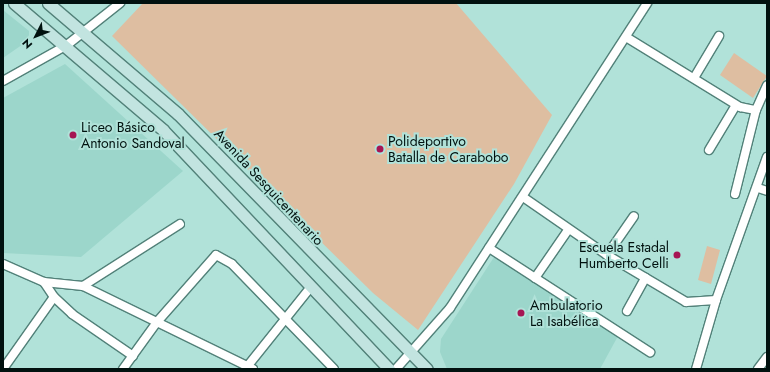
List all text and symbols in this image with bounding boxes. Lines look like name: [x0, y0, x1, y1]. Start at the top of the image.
north arrow: [16, 16, 56, 56]
text: N: [18, 35, 36, 53]
place label: Liceo Básico Antonio Sandoval: [81, 119, 185, 152]
street label: Avenida Sesquicentenario: [211, 125, 327, 249]
marker: Liceo Básico Antonio Sandoval: [68, 130, 78, 140]
place label: Polideportivo Batalla de Carabobo: [388, 133, 509, 166]
marker: Polideportivo Batalla de Carabobo: [375, 144, 385, 154]
place label: Escuela Estadal Humberto Celli: [579, 239, 669, 272]
marker: Escuela Estadal Humberto Celli: [672, 250, 682, 260]
place label: Ambulatorio La Isabélica: [530, 297, 603, 330]
marker: Ambulatorio La Isabélica: [515, 307, 527, 319]

